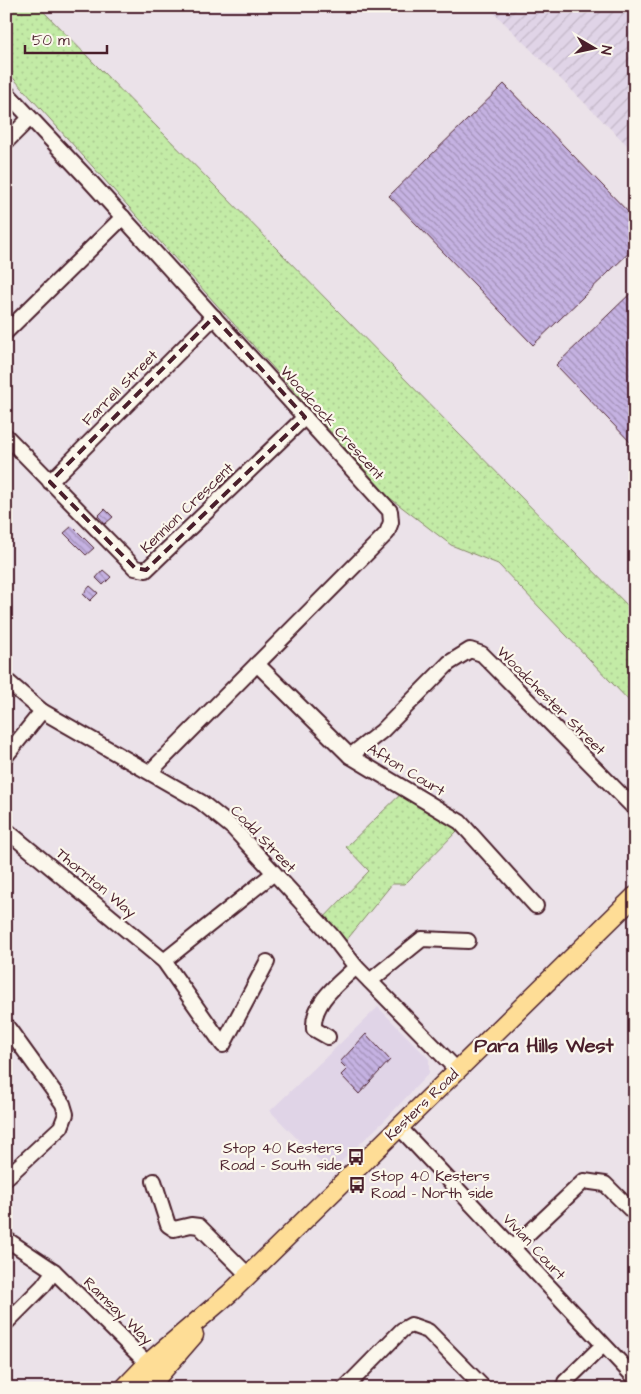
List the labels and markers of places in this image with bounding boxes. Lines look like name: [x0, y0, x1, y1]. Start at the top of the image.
place label: Stop 40 Kesters Road - South side: [220, 1138, 342, 1176]
bus stop icon: Stop 40 Kesters Road - South side: [346, 1147, 366, 1167]
place label: Stop 40 Kesters Road - North side: [371, 1166, 493, 1204]
bus stop icon: Stop 40 Kesters Road - North side: [347, 1175, 367, 1195]

